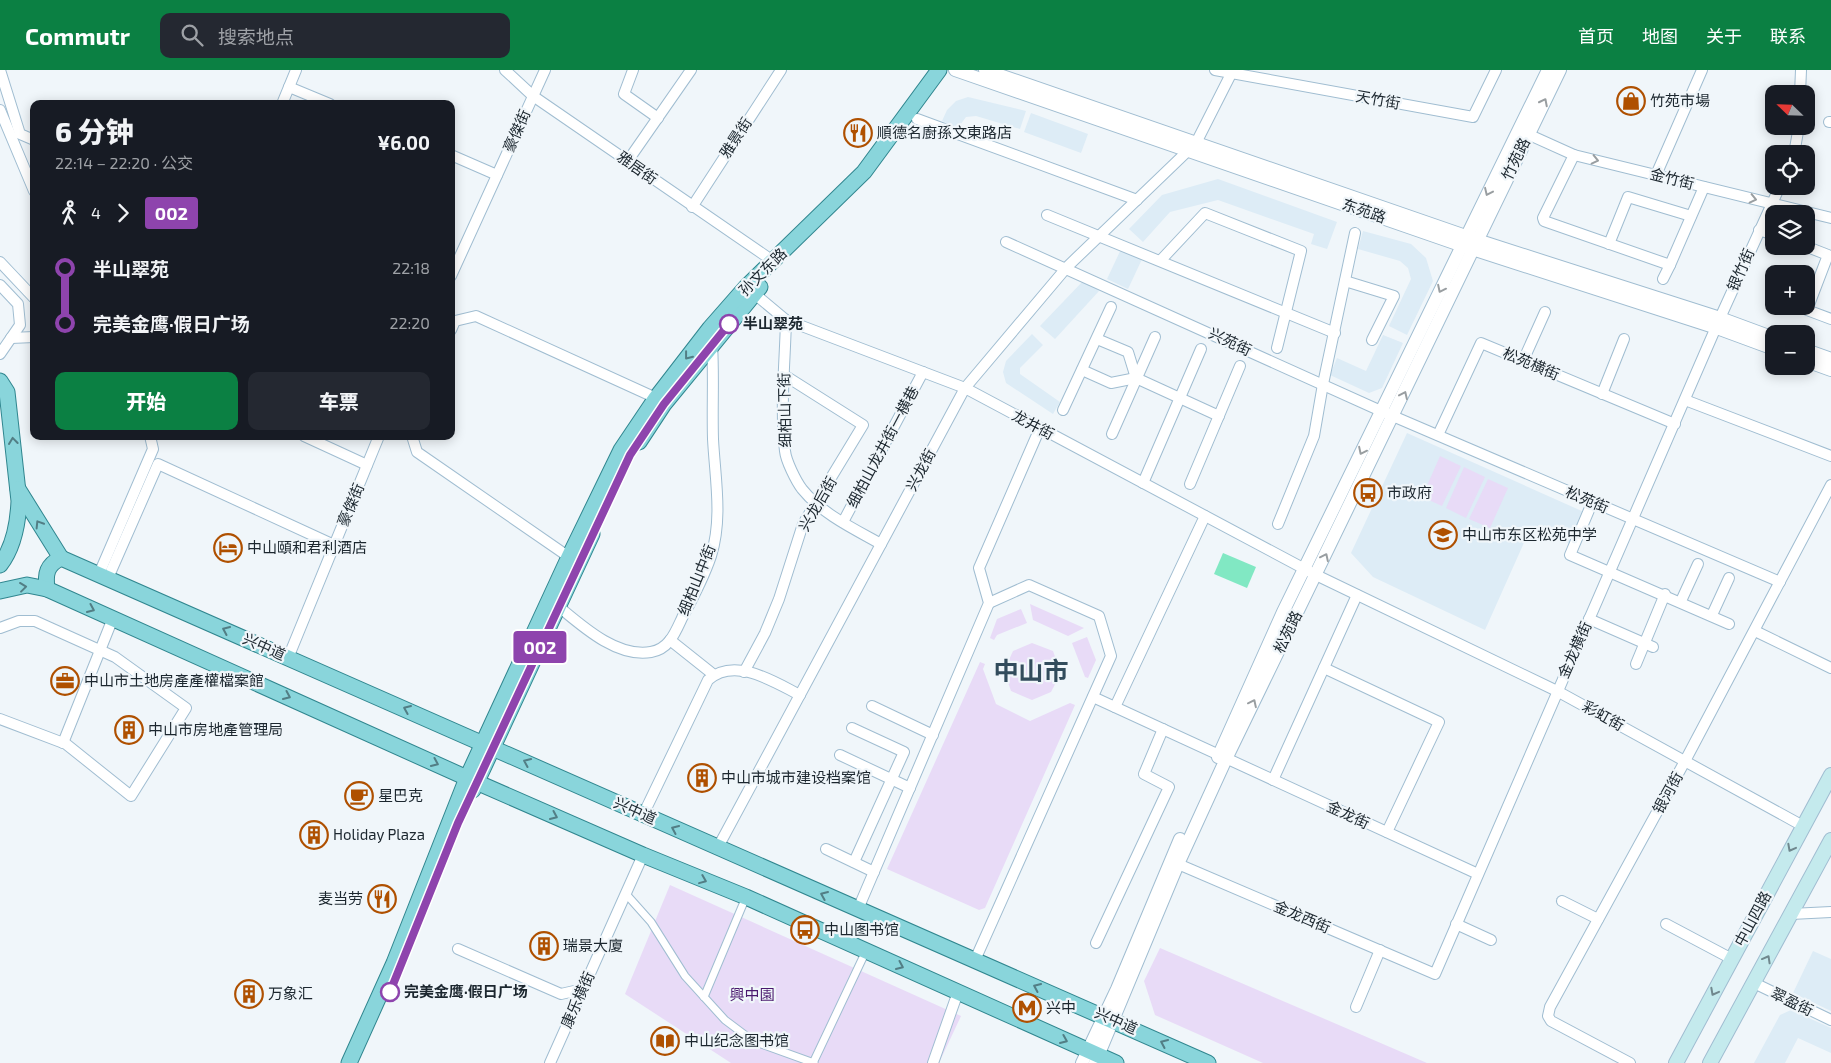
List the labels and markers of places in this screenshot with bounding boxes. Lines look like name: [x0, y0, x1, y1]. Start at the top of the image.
shop icon: 竹苑市場: [1616, 86, 1646, 116]
place label: 竹苑市場: [1650, 91, 1710, 109]
restaurant icon: 順德名廚孫文東路店: [843, 118, 873, 148]
place label: 順德名廚孫文東路店: [877, 123, 1012, 141]
marker: 半山翠苑: [719, 314, 739, 334]
place label: 半山翠苑: [743, 314, 803, 332]
bus stop icon: 市政府: [1353, 478, 1383, 508]
place label: 市政府: [1387, 483, 1432, 501]
school or university icon: 中山市东区松苑中学: [1428, 520, 1458, 550]
place label: 中山市东区松苑中学: [1462, 525, 1597, 543]
hotel icon: 中山頤和君利酒店: [213, 533, 243, 563]
place label: 中山頤和君利酒店: [247, 538, 367, 556]
office icon: 中山市土地房產產權檔案館: [50, 666, 80, 696]
place label: 中山市土地房產產權檔案館: [84, 671, 264, 689]
building icon: 中山市房地產管理局: [114, 715, 144, 745]
place label: 中山市房地產管理局: [148, 720, 283, 738]
building icon: 中山市城市建设档案馆: [687, 763, 717, 793]
place label: 中山市城市建设档案馆: [721, 768, 871, 786]
cafe icon: 星巴克: [344, 781, 374, 811]
place label: 星巴克: [378, 786, 423, 804]
building icon: Holiday Plaza: [299, 820, 329, 850]
place label: Holiday Plaza: [333, 825, 425, 843]
restaurant icon: 麦当劳: [367, 884, 397, 914]
place label: 麦当劳: [318, 889, 363, 907]
bus stop icon: 中山图书馆: [790, 915, 820, 945]
place label: 中山图书馆: [824, 920, 899, 938]
building icon: 瑞景大廈: [529, 931, 559, 961]
place label: 瑞景大廈: [563, 936, 623, 954]
building icon: 万象汇: [234, 979, 264, 1009]
marker: 完美金鹰·假日广场: [380, 982, 400, 1002]
place label: 完美金鹰·假日广场: [404, 982, 528, 1000]
place label: 万象汇: [268, 984, 313, 1002]
metro station icon: 兴中: [1012, 993, 1042, 1023]
place label: 兴中: [1046, 998, 1076, 1016]
library icon: 中山纪念图书馆: [650, 1026, 680, 1056]
place label: 中山纪念图书馆: [684, 1031, 789, 1049]

